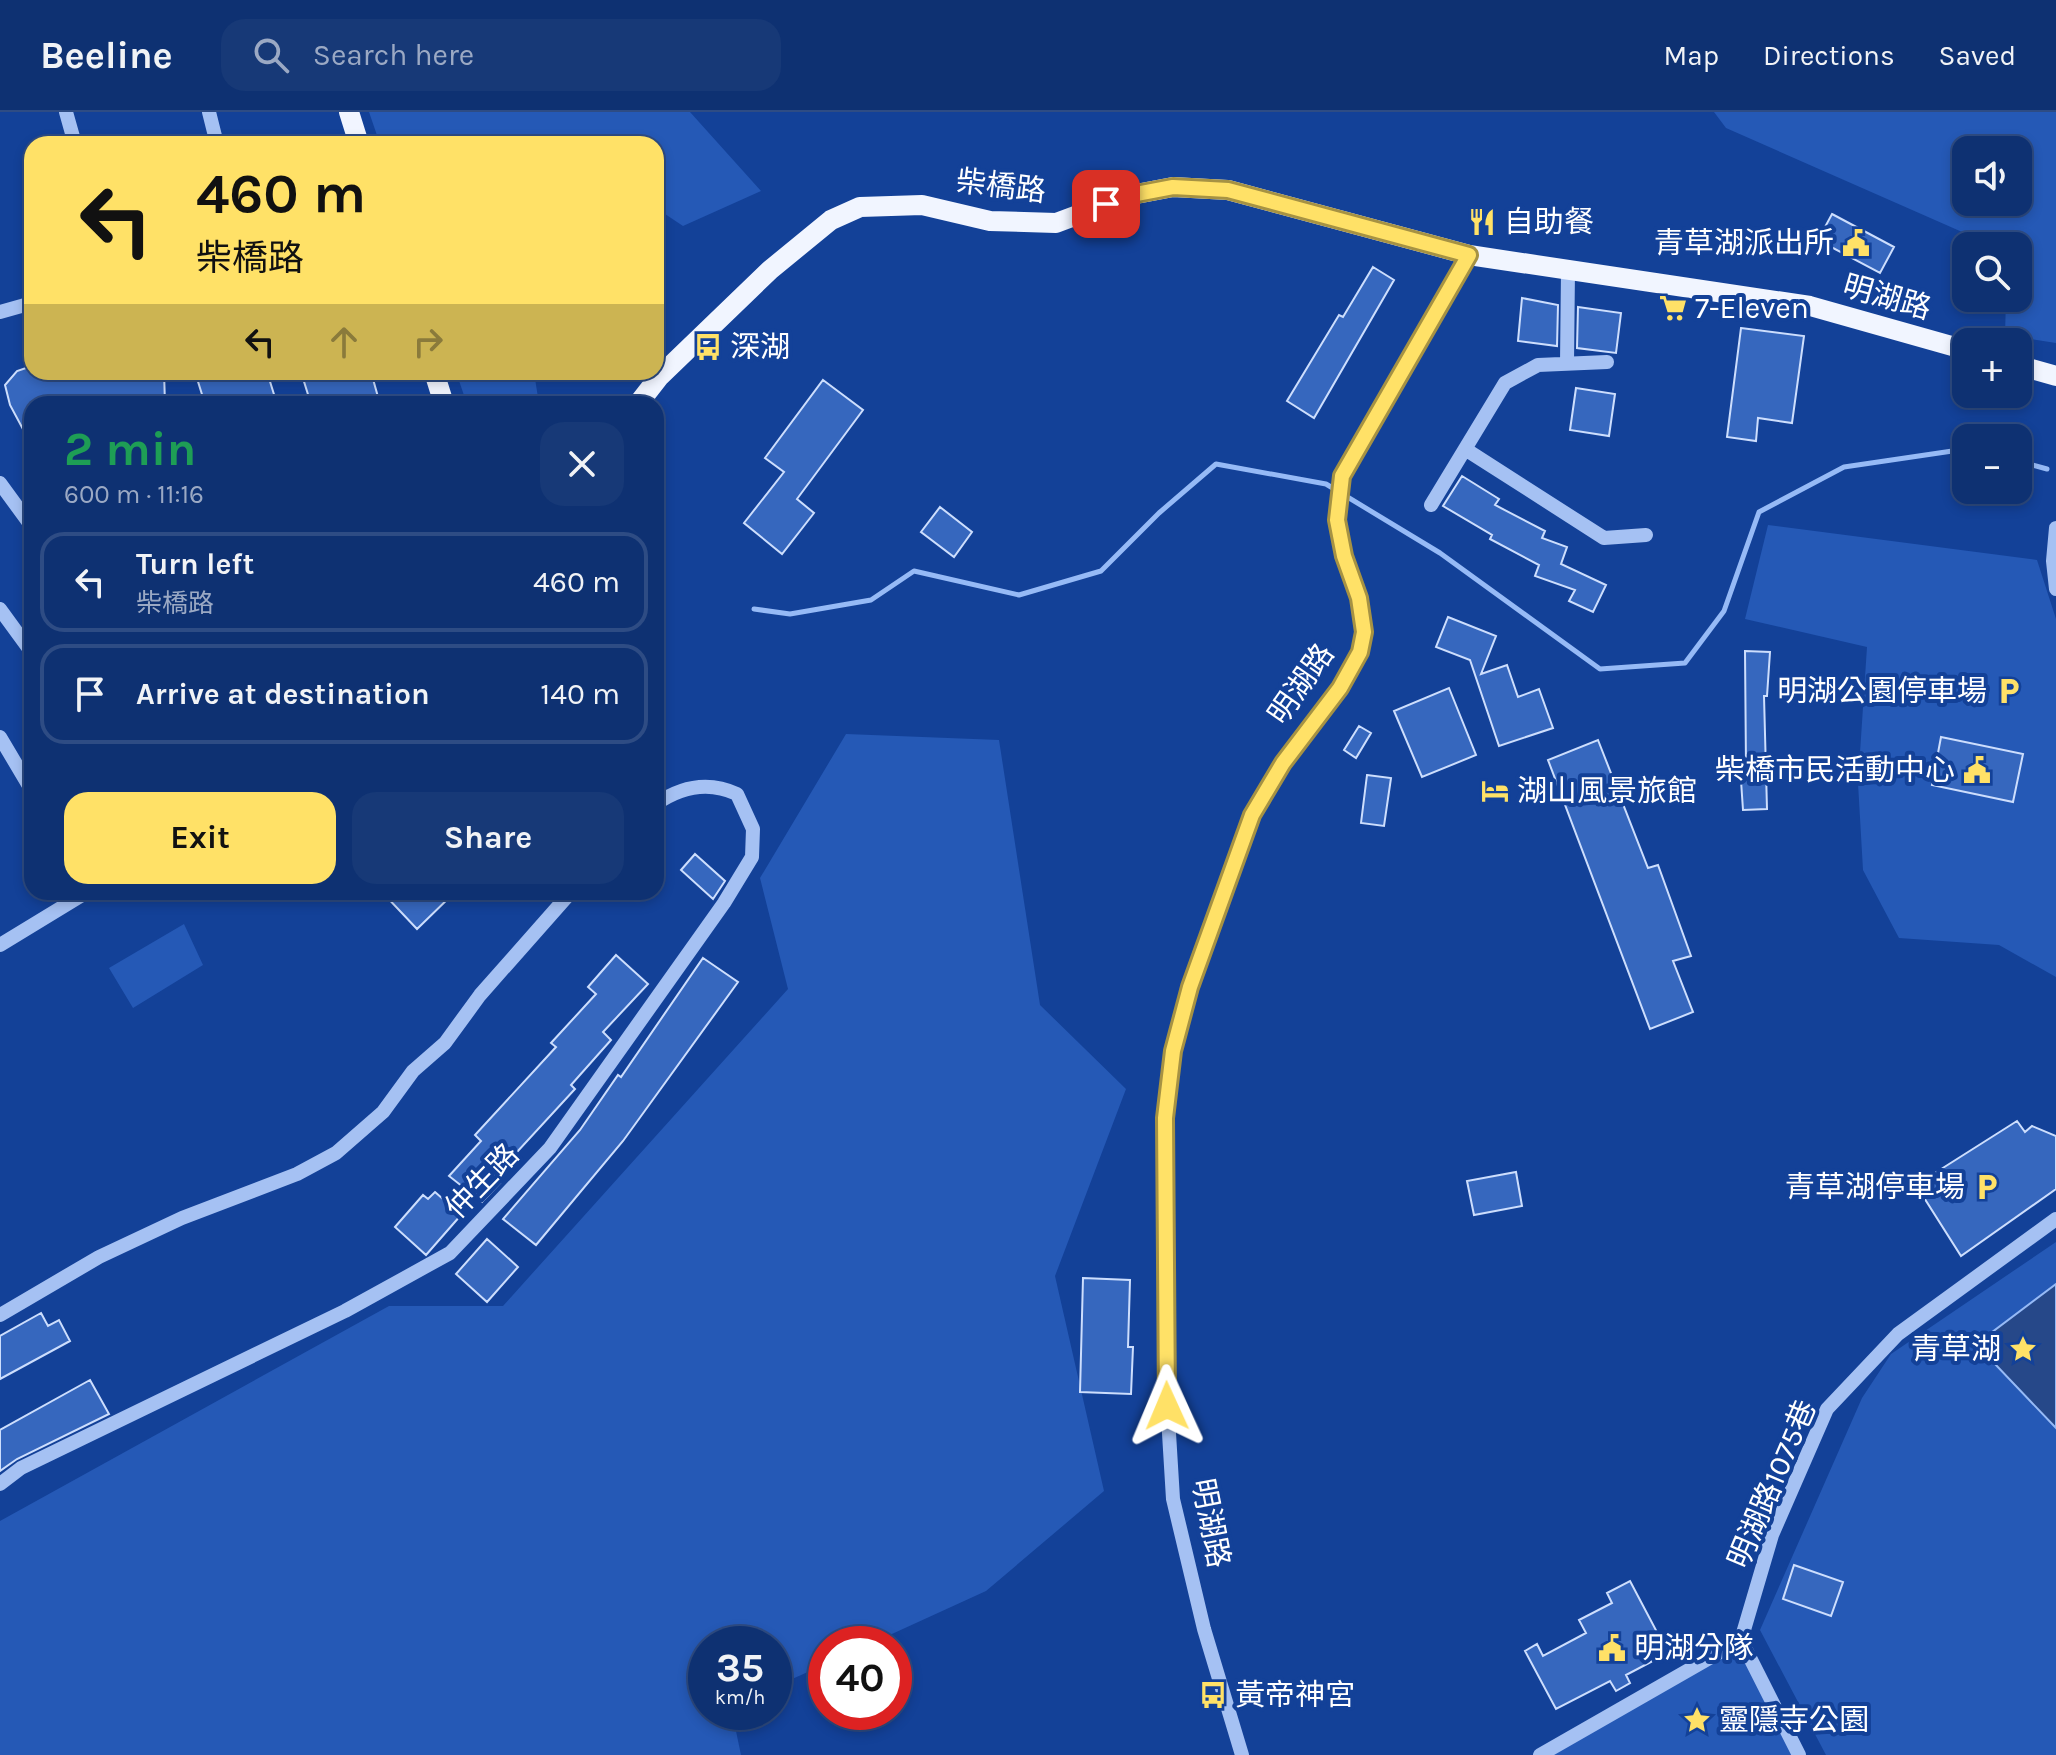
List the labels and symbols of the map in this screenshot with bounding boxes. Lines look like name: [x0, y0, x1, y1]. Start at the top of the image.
street label: 柴橋路: [954, 163, 1048, 209]
pin: [1072, 170, 1140, 238]
place label: 自助餐: [1504, 204, 1594, 240]
restaurant icon: 自助餐: [1467, 207, 1497, 237]
place label: 青草湖派出所: [1654, 225, 1834, 261]
public building icon: 青草湖派出所: [1841, 228, 1871, 258]
street label: 明湖路: [1839, 267, 1935, 327]
place label: 7-Eleven: [1695, 290, 1809, 326]
supermarket icon: 7-Eleven: [1658, 293, 1688, 323]
place label: 深湖: [730, 329, 790, 365]
bus stop icon: 深湖: [693, 332, 723, 362]
street label: 明湖路: [1260, 637, 1342, 731]
place label: 明湖公園停車場: [1777, 673, 1987, 709]
parking icon: 明湖公園停車場: [1994, 676, 2024, 706]
place label: 柴橋市民活動中心: [1715, 752, 1955, 788]
public building icon: 柴橋市民活動中心: [1962, 755, 1992, 785]
place label: 湖山風景旅館: [1517, 773, 1697, 809]
hotel icon: 湖山風景旅館: [1480, 776, 1510, 806]
street label: 仲生路: [438, 1136, 526, 1226]
place label: 青草湖停車場: [1785, 1169, 1965, 1205]
parking icon: 青草湖停車場: [1972, 1172, 2002, 1202]
place label: 青草湖: [1911, 1331, 2001, 1367]
place icon: 青草湖: [2008, 1334, 2038, 1364]
position arrow: [1125, 1364, 1209, 1448]
street label: 明湖路1075巷: [1721, 1395, 1823, 1573]
street label: 明湖路: [1185, 1475, 1237, 1571]
speed limit sign: 40: [808, 1626, 912, 1730]
place label: 明湖分隊: [1634, 1630, 1754, 1666]
public building icon: 明湖分隊: [1597, 1633, 1627, 1663]
place label: 黃帝神宮: [1235, 1677, 1355, 1713]
bus stop icon: 黃帝神宮: [1198, 1680, 1228, 1710]
place label: 靈隱寺公園: [1719, 1702, 1869, 1738]
place icon: 靈隱寺公園: [1682, 1705, 1712, 1735]

